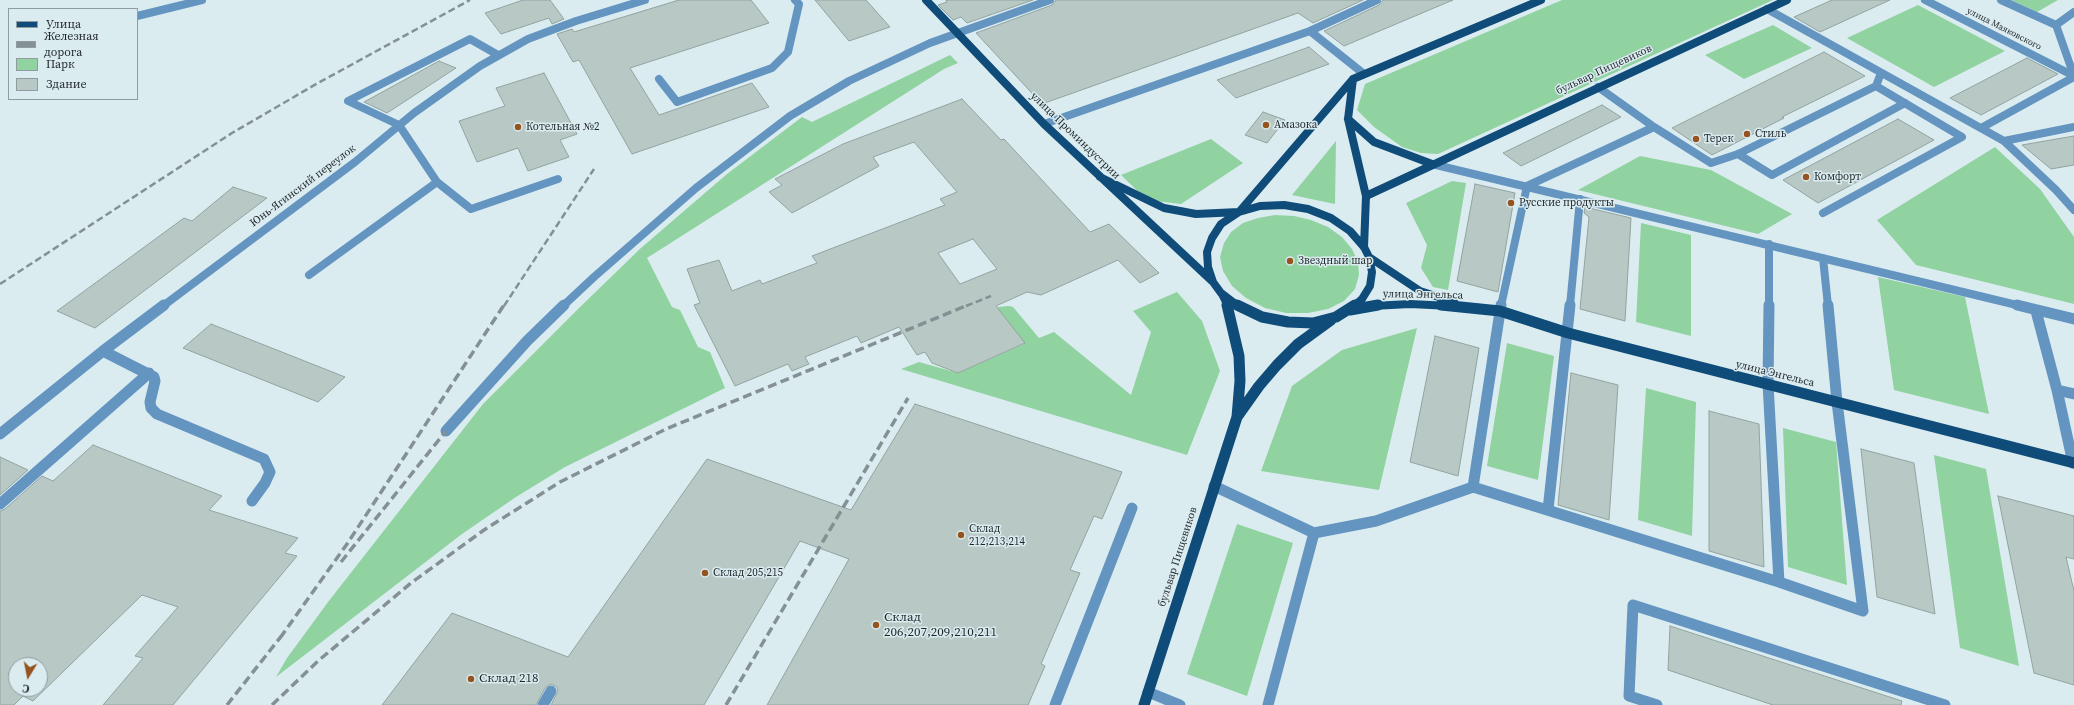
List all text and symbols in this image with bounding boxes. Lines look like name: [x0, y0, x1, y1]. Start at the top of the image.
street label: улица Маяковского: [1965, 6, 2043, 52]
legend: [8, 8, 138, 100]
text: Улица: [46, 16, 81, 32]
text: Железная дорога: [44, 28, 99, 60]
street label: бульвар Пищевиков: [1554, 42, 1654, 98]
text: Парк: [46, 56, 75, 72]
text: Здание: [46, 76, 87, 92]
street label: улица Проминдустрии: [1027, 90, 1123, 182]
place label: Амазока: [1274, 118, 1317, 132]
place label: Котельная №2: [526, 120, 600, 134]
marker: Амазока: [1261, 120, 1271, 130]
marker: Котельная №2: [513, 122, 523, 132]
place label: Стиль: [1755, 127, 1786, 141]
marker: Стиль: [1742, 129, 1752, 139]
place label: Терек: [1704, 132, 1733, 146]
marker: Терек: [1691, 134, 1701, 144]
street label: Юнь-Ягинский переулок: [248, 142, 358, 230]
place label: Комфорт: [1814, 170, 1861, 184]
marker: Комфорт: [1801, 172, 1811, 182]
place label: Русские продукты: [1519, 196, 1614, 210]
marker: Русские продукты: [1506, 198, 1516, 208]
place label: Звездный шар: [1298, 254, 1372, 268]
marker: Звездный шар: [1285, 256, 1295, 266]
street label: улица Энгельса: [1383, 288, 1463, 302]
street label: улица Энгельса: [1734, 358, 1816, 390]
street label: бульвар Пищевиков: [1156, 505, 1200, 609]
place label: Склад 212,213,214: [969, 522, 1025, 548]
marker: Склад 212,213,214: [956, 530, 966, 540]
place label: Склад 205,215: [713, 566, 783, 580]
marker: Склад 205,215: [700, 568, 710, 578]
place label: Склад 206,207,209,210,211: [884, 610, 997, 641]
marker: Склад 206,207,209,210,211: [871, 620, 881, 630]
north arrow: [8, 657, 48, 697]
place label: Склад 218: [479, 671, 538, 687]
marker: Склад 218: [466, 674, 476, 684]
text: С: [21, 680, 31, 696]

